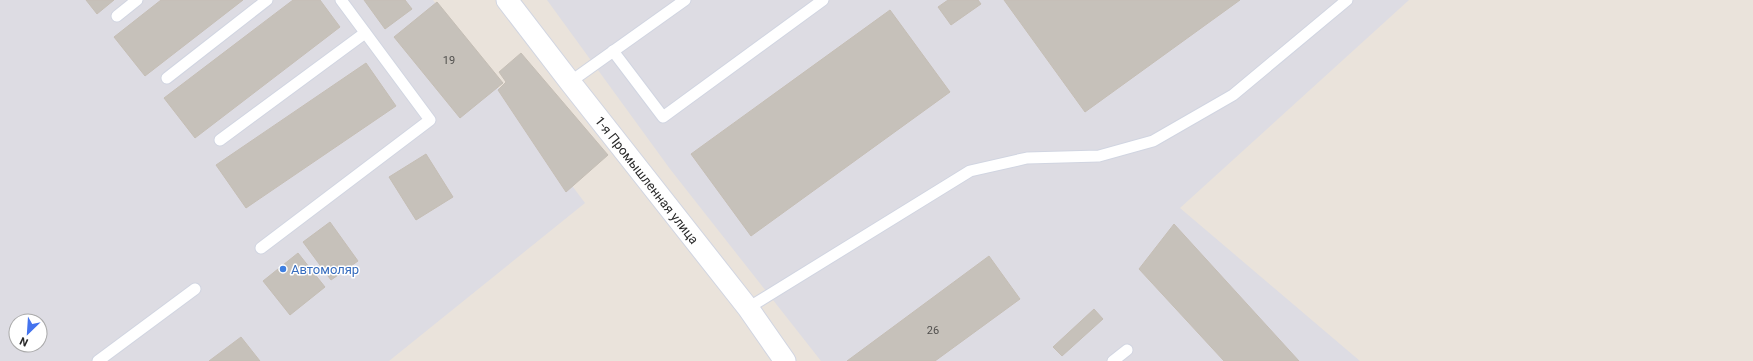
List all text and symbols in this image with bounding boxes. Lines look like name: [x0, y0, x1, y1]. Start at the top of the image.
house number: 19: [443, 54, 455, 67]
street label: 1-я Промышленная улица: [592, 113, 702, 247]
place label: Автомоляр: [291, 262, 359, 277]
marker: Автомоляр: [278, 264, 288, 274]
north arrow: [8, 313, 48, 353]
house number: 26: [927, 324, 939, 337]
text: N: [18, 334, 30, 349]

